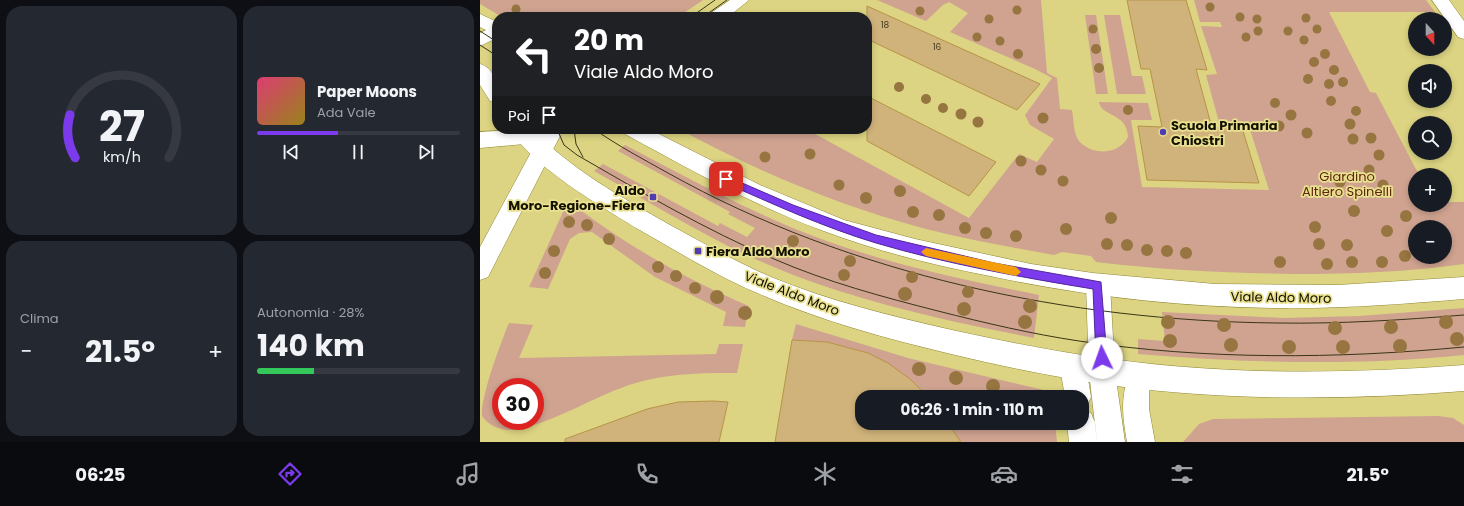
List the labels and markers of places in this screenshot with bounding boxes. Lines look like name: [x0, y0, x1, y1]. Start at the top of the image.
place label: Scuola Primaria Chiostri: [1171, 116, 1278, 150]
marker: Scuola Primaria Chiostri: [1158, 127, 1168, 137]
pin: [709, 162, 743, 196]
place label: Aldo Moro-Regione-Fiera: [508, 181, 645, 215]
marker: Aldo Moro-Regione-Fiera: [648, 192, 658, 202]
place label: Fiera Aldo Moro: [706, 242, 809, 261]
marker: Fiera Aldo Moro: [693, 246, 703, 256]

